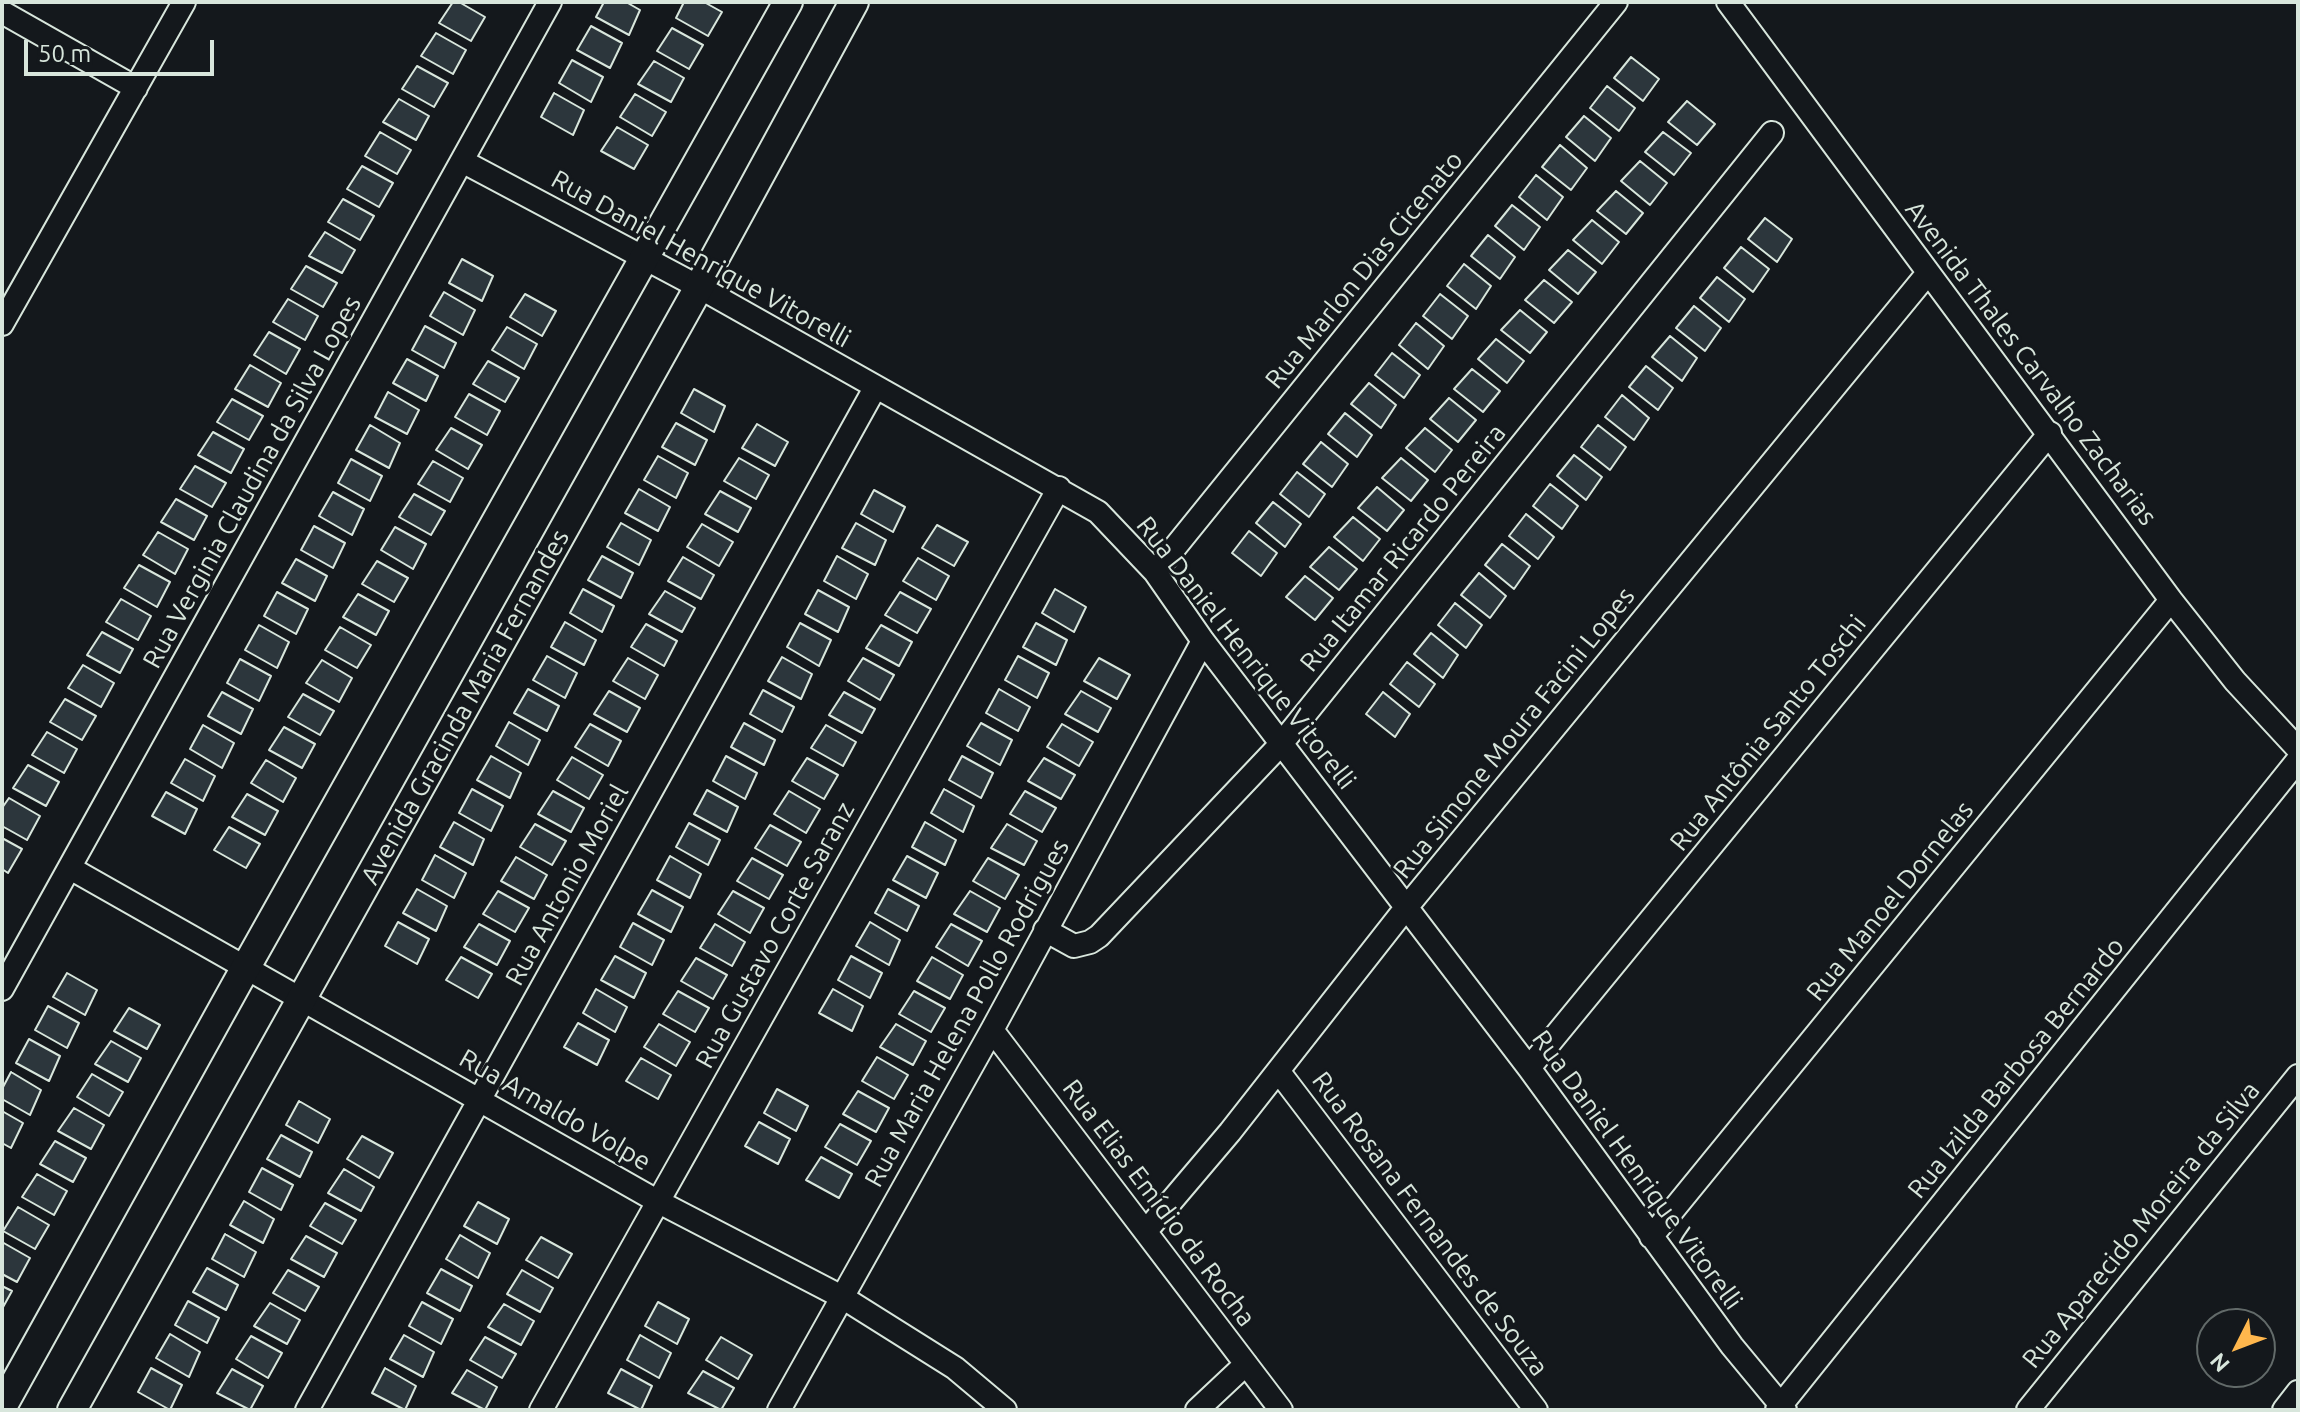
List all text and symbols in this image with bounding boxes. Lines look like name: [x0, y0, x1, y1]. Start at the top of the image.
scale bar: [28, 24, 218, 74]
text: 50 m: [38, 40, 91, 67]
street label: Rua Marlon Dias Cicenato: [1259, 145, 1469, 395]
street label: Rua Daniel Henrique Vitorelli: [546, 164, 856, 354]
street label: Avenida Thales Carvalho Zacharias: [1899, 195, 2163, 531]
street label: Rua Verginia Claudina da Silva Lopes: [136, 290, 368, 674]
street label: Rua Itamar Ricardo Pereira: [1294, 418, 1512, 678]
street label: Rua Daniel Henrique Vitorelli: [1130, 510, 1362, 796]
street label: Avenida Gracinda Maria Fernandes: [354, 524, 576, 890]
street label: Rua Simone Moura Facini Lopes: [1387, 581, 1641, 885]
street label: Rua Antônia Santo Toschi: [1663, 609, 1873, 857]
street label: Rua Antonio Moriel: [499, 779, 635, 991]
street label: Rua Manoel Dornelas: [1800, 795, 1980, 1007]
street label: Rua Gustavo Corte Saranz: [689, 796, 861, 1074]
street label: Rua Maria Helena Pollo Rodrigues: [858, 834, 1076, 1192]
street label: Rua Izilda Barbosa Bernardo: [1901, 931, 2131, 1205]
street label: Rua Daniel Henrique Vitorelli: [1525, 1024, 1749, 1316]
street label: Rua Arnaldo Volpe: [454, 1043, 656, 1177]
street label: Rua Rosana Fernandes de Souza: [1305, 1066, 1555, 1382]
street label: Rua Elias Emídio da Rocha: [1056, 1073, 1262, 1333]
street label: Rua Aparecido Moreira da Silva: [2016, 1075, 2266, 1375]
north arrow: [2196, 1308, 2276, 1388]
text: N: [2205, 1349, 2234, 1378]

